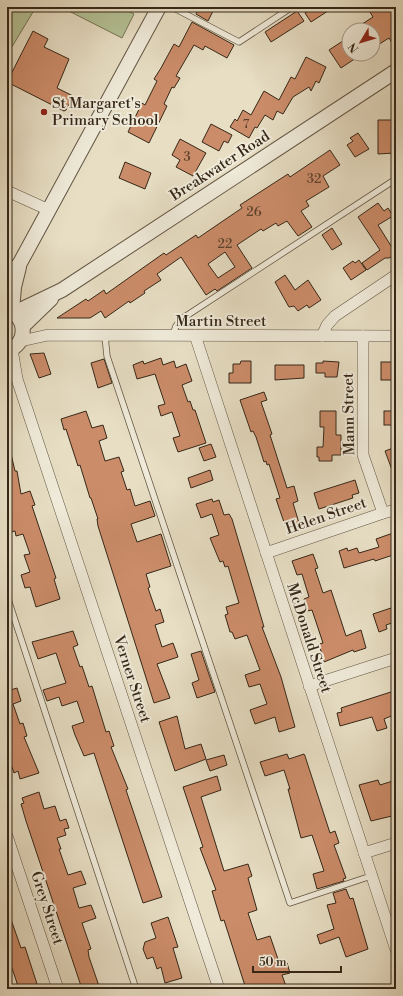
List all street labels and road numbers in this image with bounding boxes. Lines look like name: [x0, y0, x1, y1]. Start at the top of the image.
street label: Breakwater Road: [166, 126, 274, 206]
street label: Martin Street: [176, 312, 267, 331]
street label: Mann Street: [339, 372, 359, 455]
street label: Helen Street: [283, 493, 370, 539]
street label: McDonald Street: [282, 581, 336, 696]
street label: Verner Street: [109, 632, 155, 726]
street label: Grey Street: [26, 869, 68, 948]

